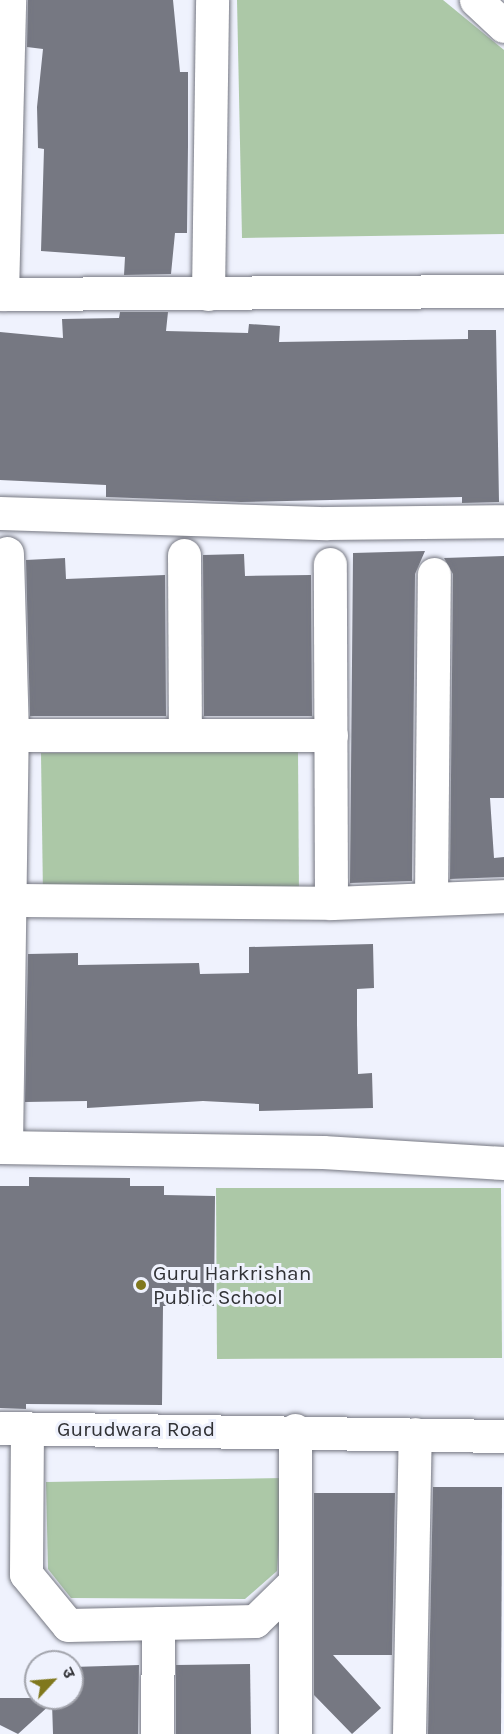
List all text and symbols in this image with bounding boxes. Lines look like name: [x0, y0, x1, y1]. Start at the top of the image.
place label: Guru Harkrishan Public School: [153, 1260, 311, 1310]
marker: Guru Harkrishan Public School: [134, 1278, 148, 1292]
street label: Gurudwara Road: [57, 1416, 215, 1442]
north arrow: [24, 1650, 84, 1710]
text: उ: [58, 1664, 79, 1681]

